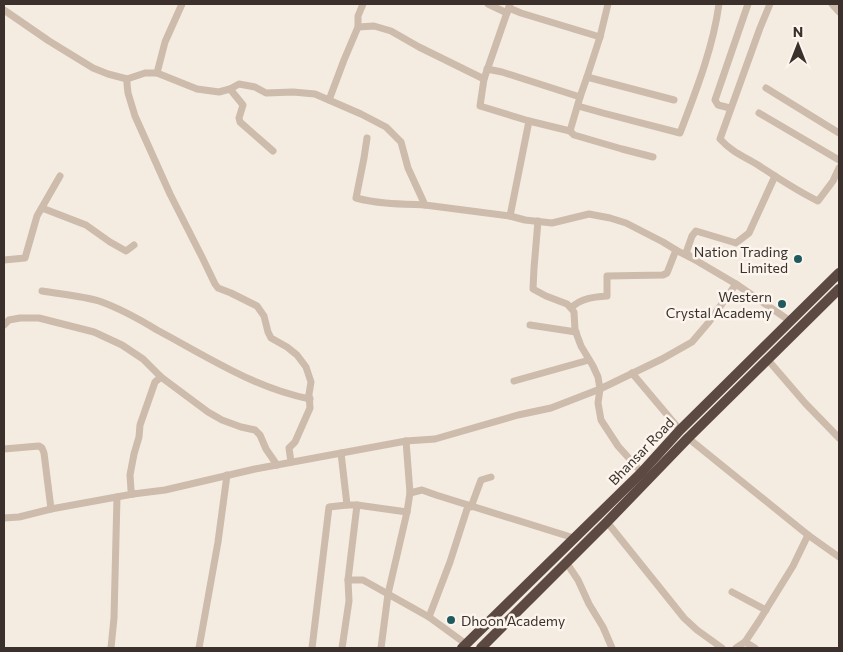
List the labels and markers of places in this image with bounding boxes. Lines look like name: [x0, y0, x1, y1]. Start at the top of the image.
place label: Nation Trading Limited: [694, 243, 788, 276]
marker: Nation Trading Limited: [792, 253, 804, 265]
place label: Western Crystal Academy: [666, 288, 772, 321]
marker: Western Crystal Academy: [776, 298, 788, 310]
place label: Dhoon Academy: [461, 612, 565, 629]
marker: Dhoon Academy: [445, 614, 457, 626]

